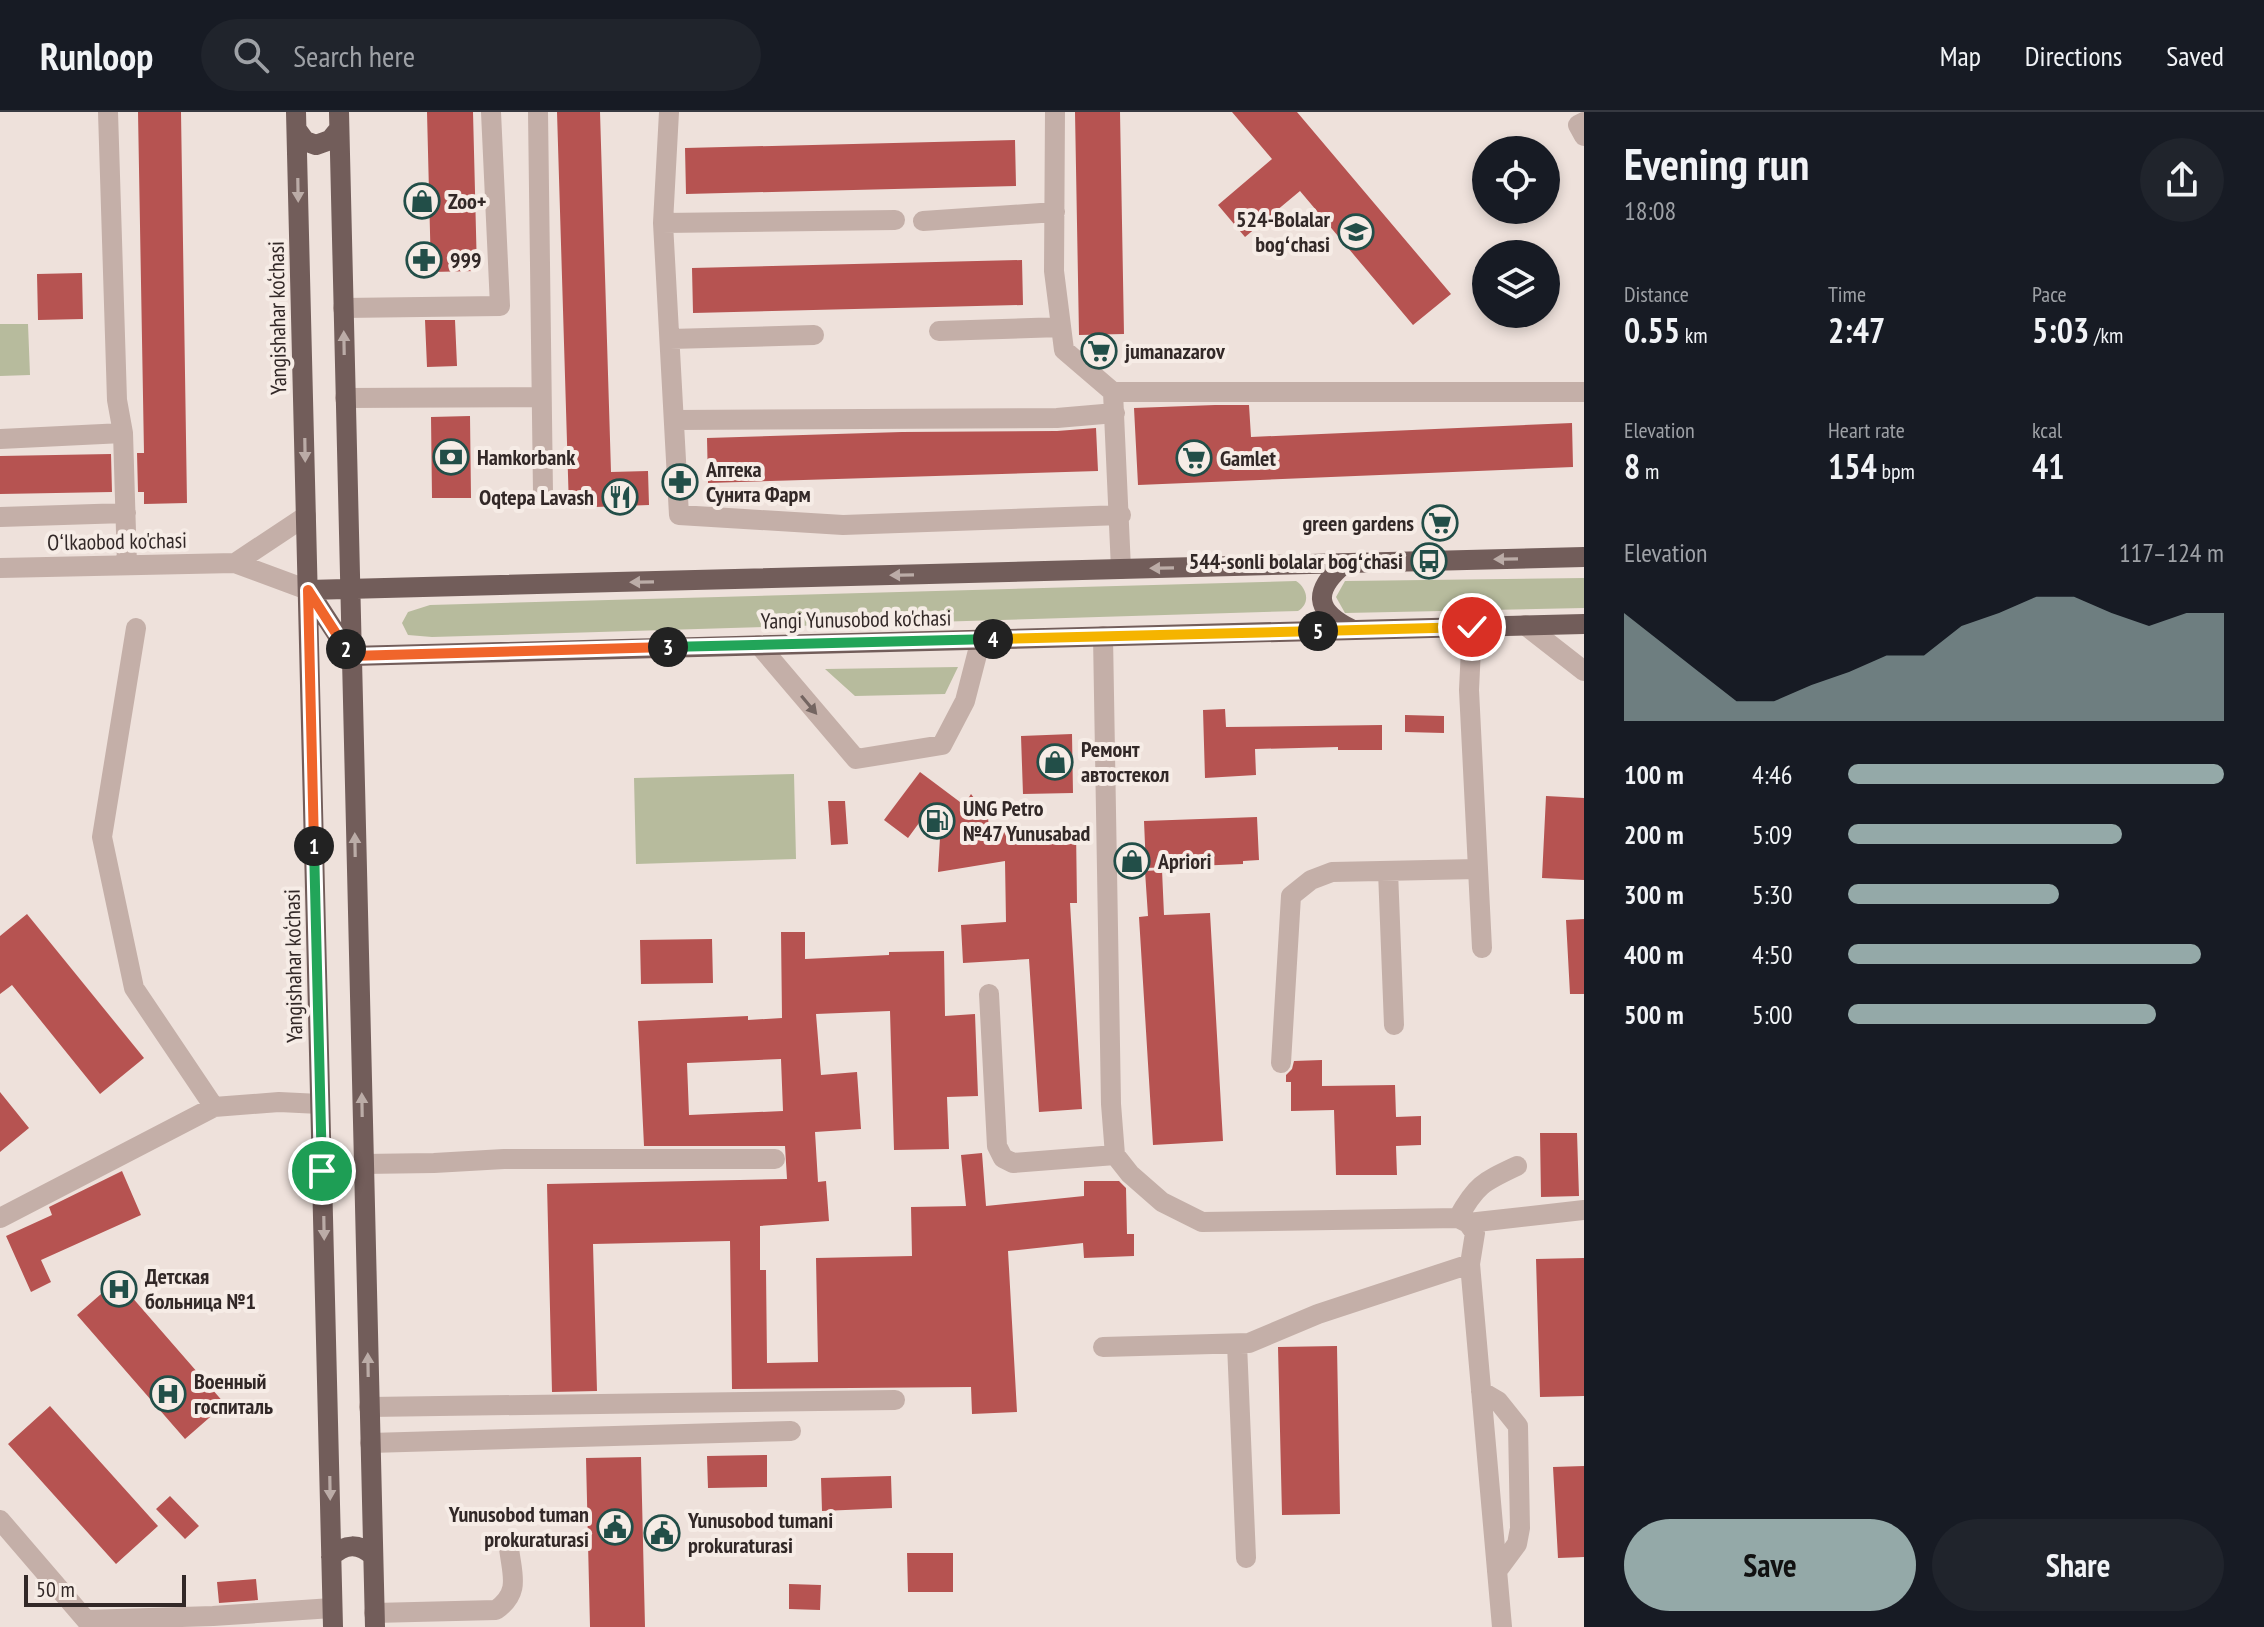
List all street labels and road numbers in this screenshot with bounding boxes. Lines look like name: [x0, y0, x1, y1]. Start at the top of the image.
street label: Yangishahar ko‘chasi: [262, 241, 292, 395]
street label: Oʻlkaobod ko'chasi: [47, 526, 187, 556]
street label: Yangi Yunusobod ko'chasi: [760, 603, 952, 635]
street label: Yangishahar ko‘chasi: [278, 889, 308, 1043]

